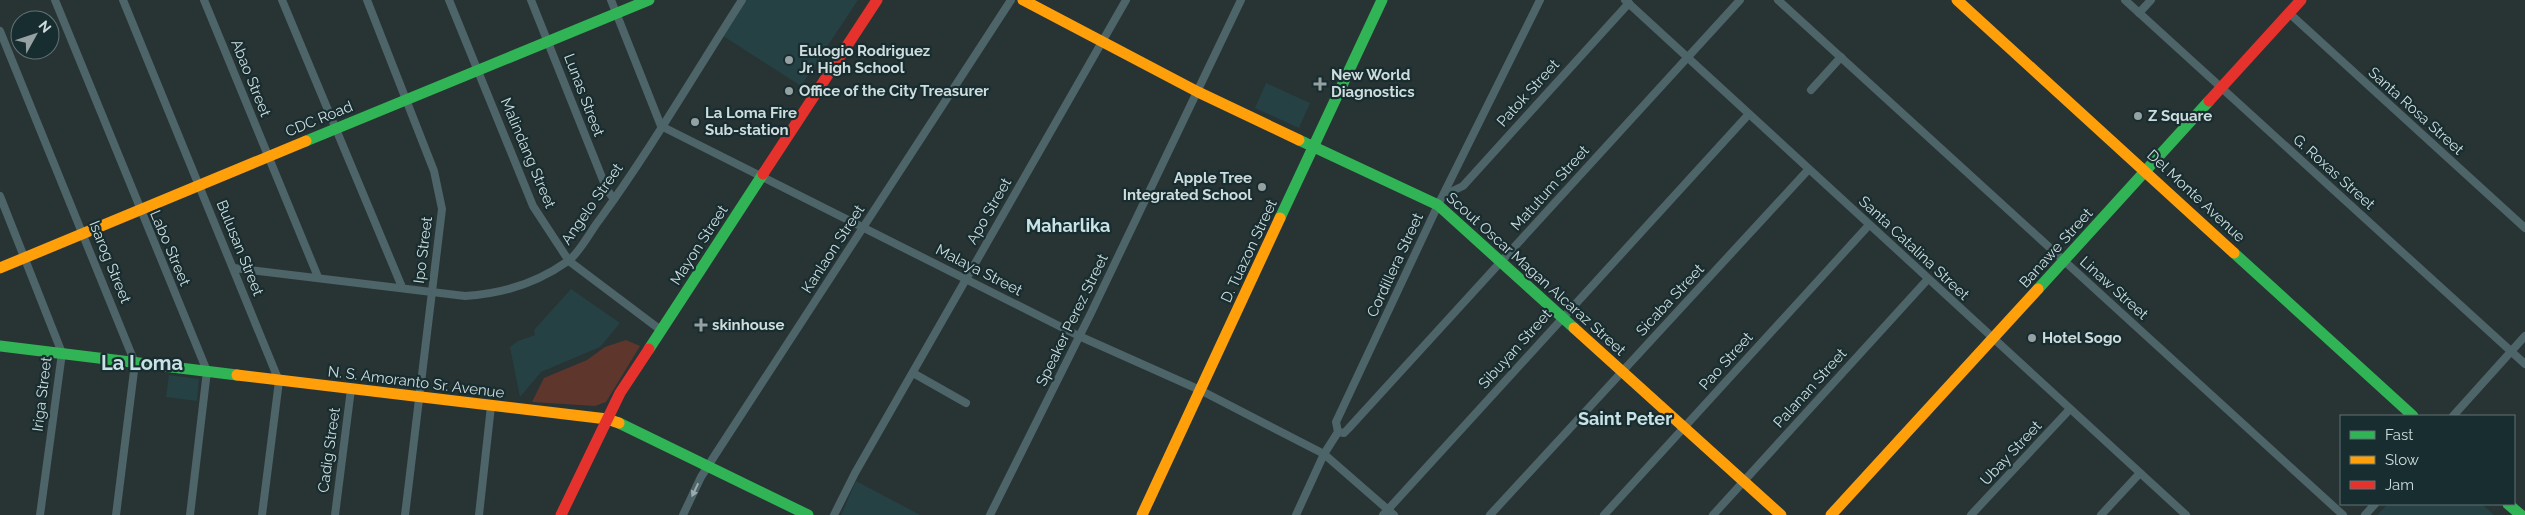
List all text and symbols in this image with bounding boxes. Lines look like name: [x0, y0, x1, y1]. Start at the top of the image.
north arrow: [10, 10, 60, 60]
text: N: [35, 17, 55, 36]
street label: Abao Street: [227, 37, 275, 119]
place label: Eulogio Rodriguez Jr. High School: [799, 42, 930, 77]
street label: Lunas Street: [560, 51, 608, 139]
marker: Eulogio Rodriguez Jr. High School: [783, 54, 795, 66]
street label: Patok Street: [1493, 56, 1563, 130]
street label: Santa Rosa Street: [2365, 63, 2467, 159]
place label: New World Diagnostics: [1331, 66, 1415, 101]
marker: New World Diagnostics: [1313, 77, 1327, 91]
place label: Office of the City Treasurer: [799, 82, 989, 100]
marker: Office of the City Treasurer: [783, 85, 795, 97]
street label: Malindang Street: [497, 95, 559, 211]
street label: CDC Road: [283, 97, 355, 141]
place label: La Loma Fire Sub-station: [705, 104, 797, 139]
place label: Z Square: [2148, 107, 2212, 125]
marker: Z Square: [2132, 110, 2144, 122]
marker: La Loma Fire Sub-station: [689, 116, 701, 128]
street label: G. Roxas Street: [2289, 131, 2379, 213]
street label: Matutum Street: [1507, 142, 1593, 234]
street label: Del Monte Avenue: [2143, 146, 2249, 246]
street label: Angelo Street: [557, 160, 627, 248]
place label: Apple Tree Integrated School: [1123, 169, 1252, 204]
street label: Apo Street: [963, 175, 1015, 247]
marker: Apple Tree Integrated School: [1256, 181, 1268, 193]
street label: Scout Oscar Magan Alcaraz Street: [1443, 189, 1629, 359]
street label: Santa Catalina Street: [1855, 192, 1973, 304]
street label: D. Tuazon Street: [1217, 196, 1281, 306]
street label: Bulusan Street: [213, 198, 267, 298]
street label: Kanlaon Street: [798, 201, 868, 297]
street label: Mayon Street: [666, 202, 732, 288]
street label: Banawe Street: [2016, 204, 2096, 292]
street label: Labo Street: [146, 207, 194, 289]
street label: Cordillera Street: [1363, 210, 1427, 320]
street label: Ipo Street: [410, 215, 436, 285]
district label: Maharlika: [1026, 215, 1110, 236]
street label: Isarog Street: [85, 218, 135, 306]
street label: Malaya Street: [933, 240, 1025, 300]
street label: Speaker Perez Street: [1032, 251, 1112, 389]
street label: Linaw Street: [2076, 253, 2152, 323]
street label: Sicaba Street: [1632, 260, 1708, 340]
street label: Sibuyan Street: [1475, 306, 1555, 392]
place label: skinhouse: [712, 316, 784, 334]
marker: skinhouse: [694, 318, 708, 332]
street label: Pao Street: [1695, 328, 1757, 394]
place label: Hotel Sogo: [2042, 329, 2122, 347]
marker: Hotel Sogo: [2026, 332, 2038, 344]
street label: Palanan Street: [1770, 345, 1850, 431]
district label: La Loma: [101, 351, 183, 375]
street label: Iriga Street: [28, 356, 56, 432]
street label: N. S. Amoranto Sr. Avenue: [327, 362, 506, 402]
street label: Cadig Street: [314, 406, 344, 494]
district label: Saint Peter: [1578, 408, 1672, 429]
legend: [2340, 415, 2515, 505]
street label: Ubay Street: [1977, 417, 2045, 489]
text: Fast: [2385, 426, 2413, 444]
text: Slow: [2385, 451, 2419, 469]
text: Jam: [2385, 476, 2414, 494]
one-way arrow: [690, 483, 698, 497]

